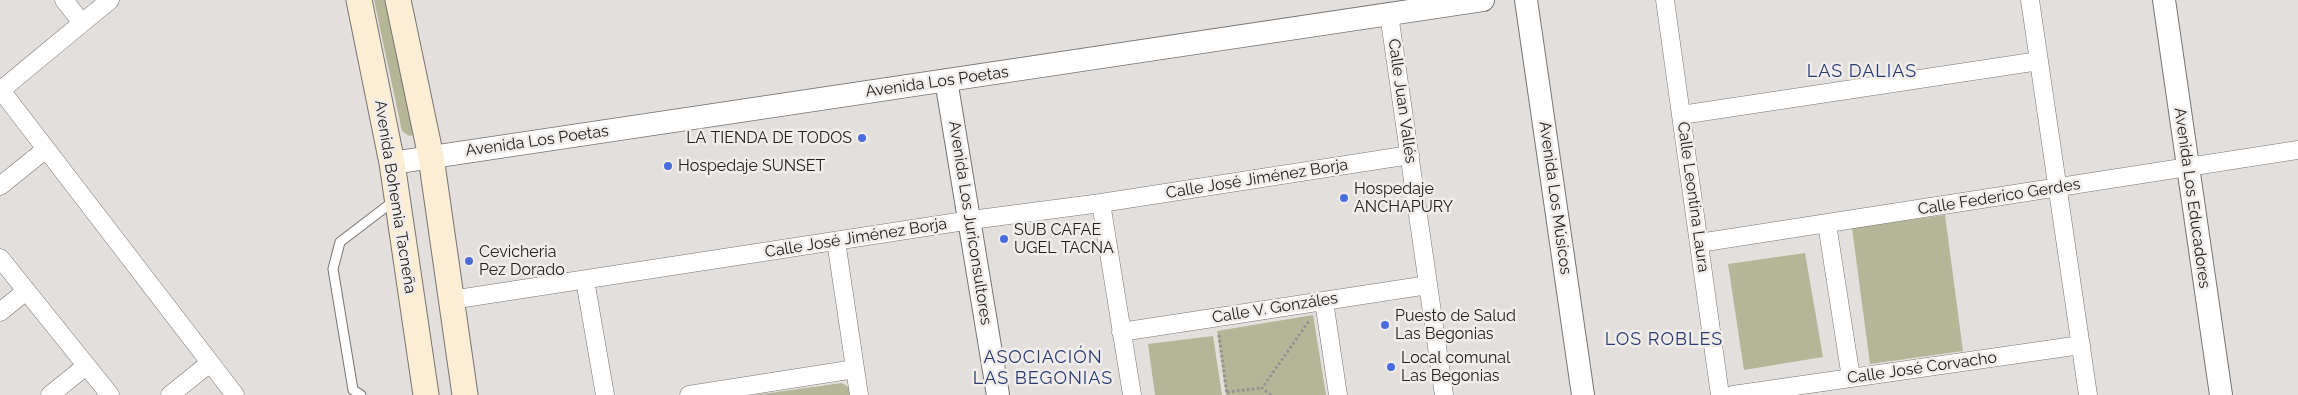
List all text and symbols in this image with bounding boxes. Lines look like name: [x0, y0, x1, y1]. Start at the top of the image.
street label: Calle Juan Vallés: [1384, 37, 1420, 165]
district label: LAS DALIAS: [1806, 61, 1918, 83]
street label: Avenida Los Poetas: [864, 62, 1010, 102]
street label: Avenida Bohemia Tacneña: [370, 99, 420, 295]
street label: Avenida Los Educadores: [2170, 106, 2214, 290]
street label: Avenida Los Juriconsultores: [944, 119, 996, 327]
street label: Avenida Los Músicos: [1535, 120, 1575, 276]
street label: Calle Leontina Laura: [1673, 120, 1713, 274]
street label: Avenida Los Poetas: [464, 121, 610, 161]
place label: LA TIENDA DE TODOS: [686, 128, 852, 148]
marker: LA TIENDA DE TODOS: [856, 132, 868, 144]
street label: Calle José Jiménez Borja: [1165, 155, 1349, 203]
place label: Hospedaje SUNSET: [678, 156, 825, 176]
marker: Hospedaje SUNSET: [662, 160, 674, 172]
street label: Calle Federico Gerdes: [1916, 175, 2082, 219]
place label: Hospedaje ANCHAPURY: [1354, 179, 1453, 217]
marker: Hospedaje ANCHAPURY: [1338, 192, 1350, 204]
street label: Calle José Jiménez Borja: [764, 214, 948, 262]
place label: SUB CAFAE UGEL TACNA: [1014, 220, 1114, 258]
marker: SUB CAFAE UGEL TACNA: [998, 233, 1010, 245]
place label: Cevicheria Pez Dorado: [479, 242, 565, 280]
marker: Cevicheria Pez Dorado: [463, 255, 475, 267]
street label: Calle V. Gonzáles: [1211, 289, 1339, 327]
place label: Puesto de Salud Las Begonias: [1395, 306, 1516, 344]
marker: Puesto de Salud Las Begonias: [1379, 319, 1391, 331]
district label: LOS ROBLES: [1603, 329, 1725, 351]
district label: ASOCIACIÓN LAS BEGONIAS: [971, 347, 1115, 389]
place label: Local comunal Las Begonias: [1401, 348, 1510, 386]
street label: Calle José Corvacho: [1846, 348, 1998, 388]
marker: Local comunal Las Begonias: [1385, 361, 1397, 373]

